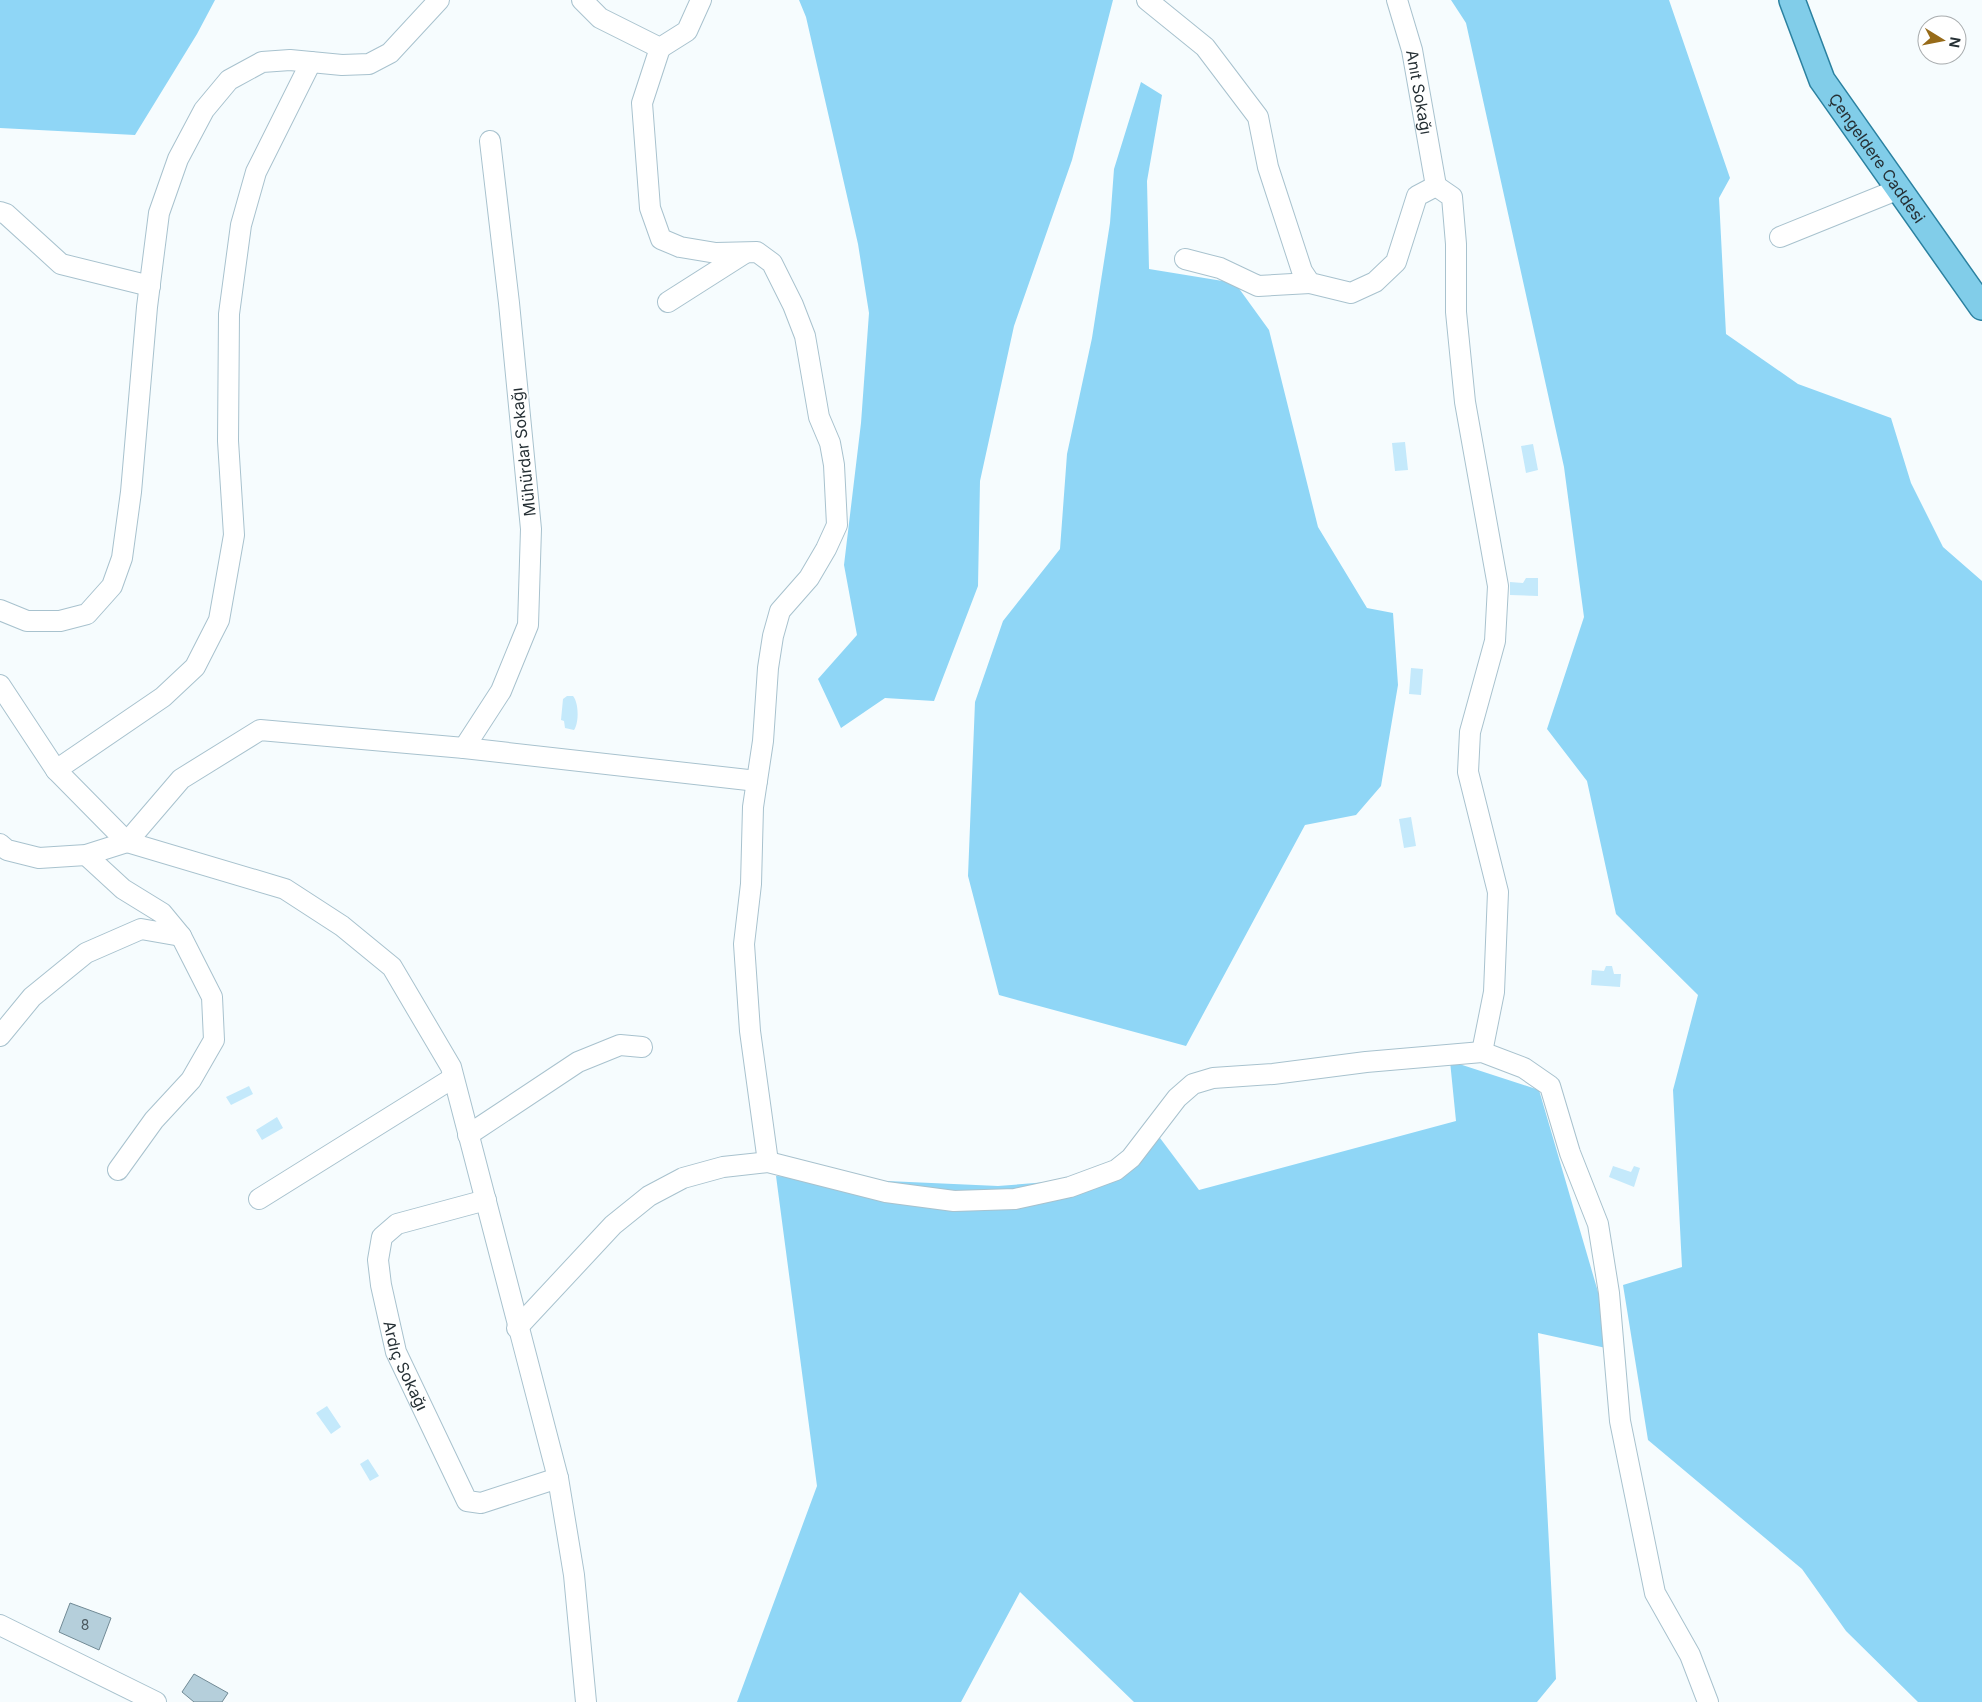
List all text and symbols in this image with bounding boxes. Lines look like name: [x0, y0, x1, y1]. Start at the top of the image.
north arrow: [1917, 15, 1967, 65]
text: N: [1946, 36, 1965, 49]
street label: Anıt Sokağı: [1402, 48, 1437, 136]
street label: Çengeldere Caddesi: [1824, 89, 1930, 227]
street label: Mühürdar Sokağı: [506, 387, 540, 517]
street label: Ardıç Sokağı: [379, 1319, 432, 1414]
house number: 8: [81, 1616, 89, 1633]

